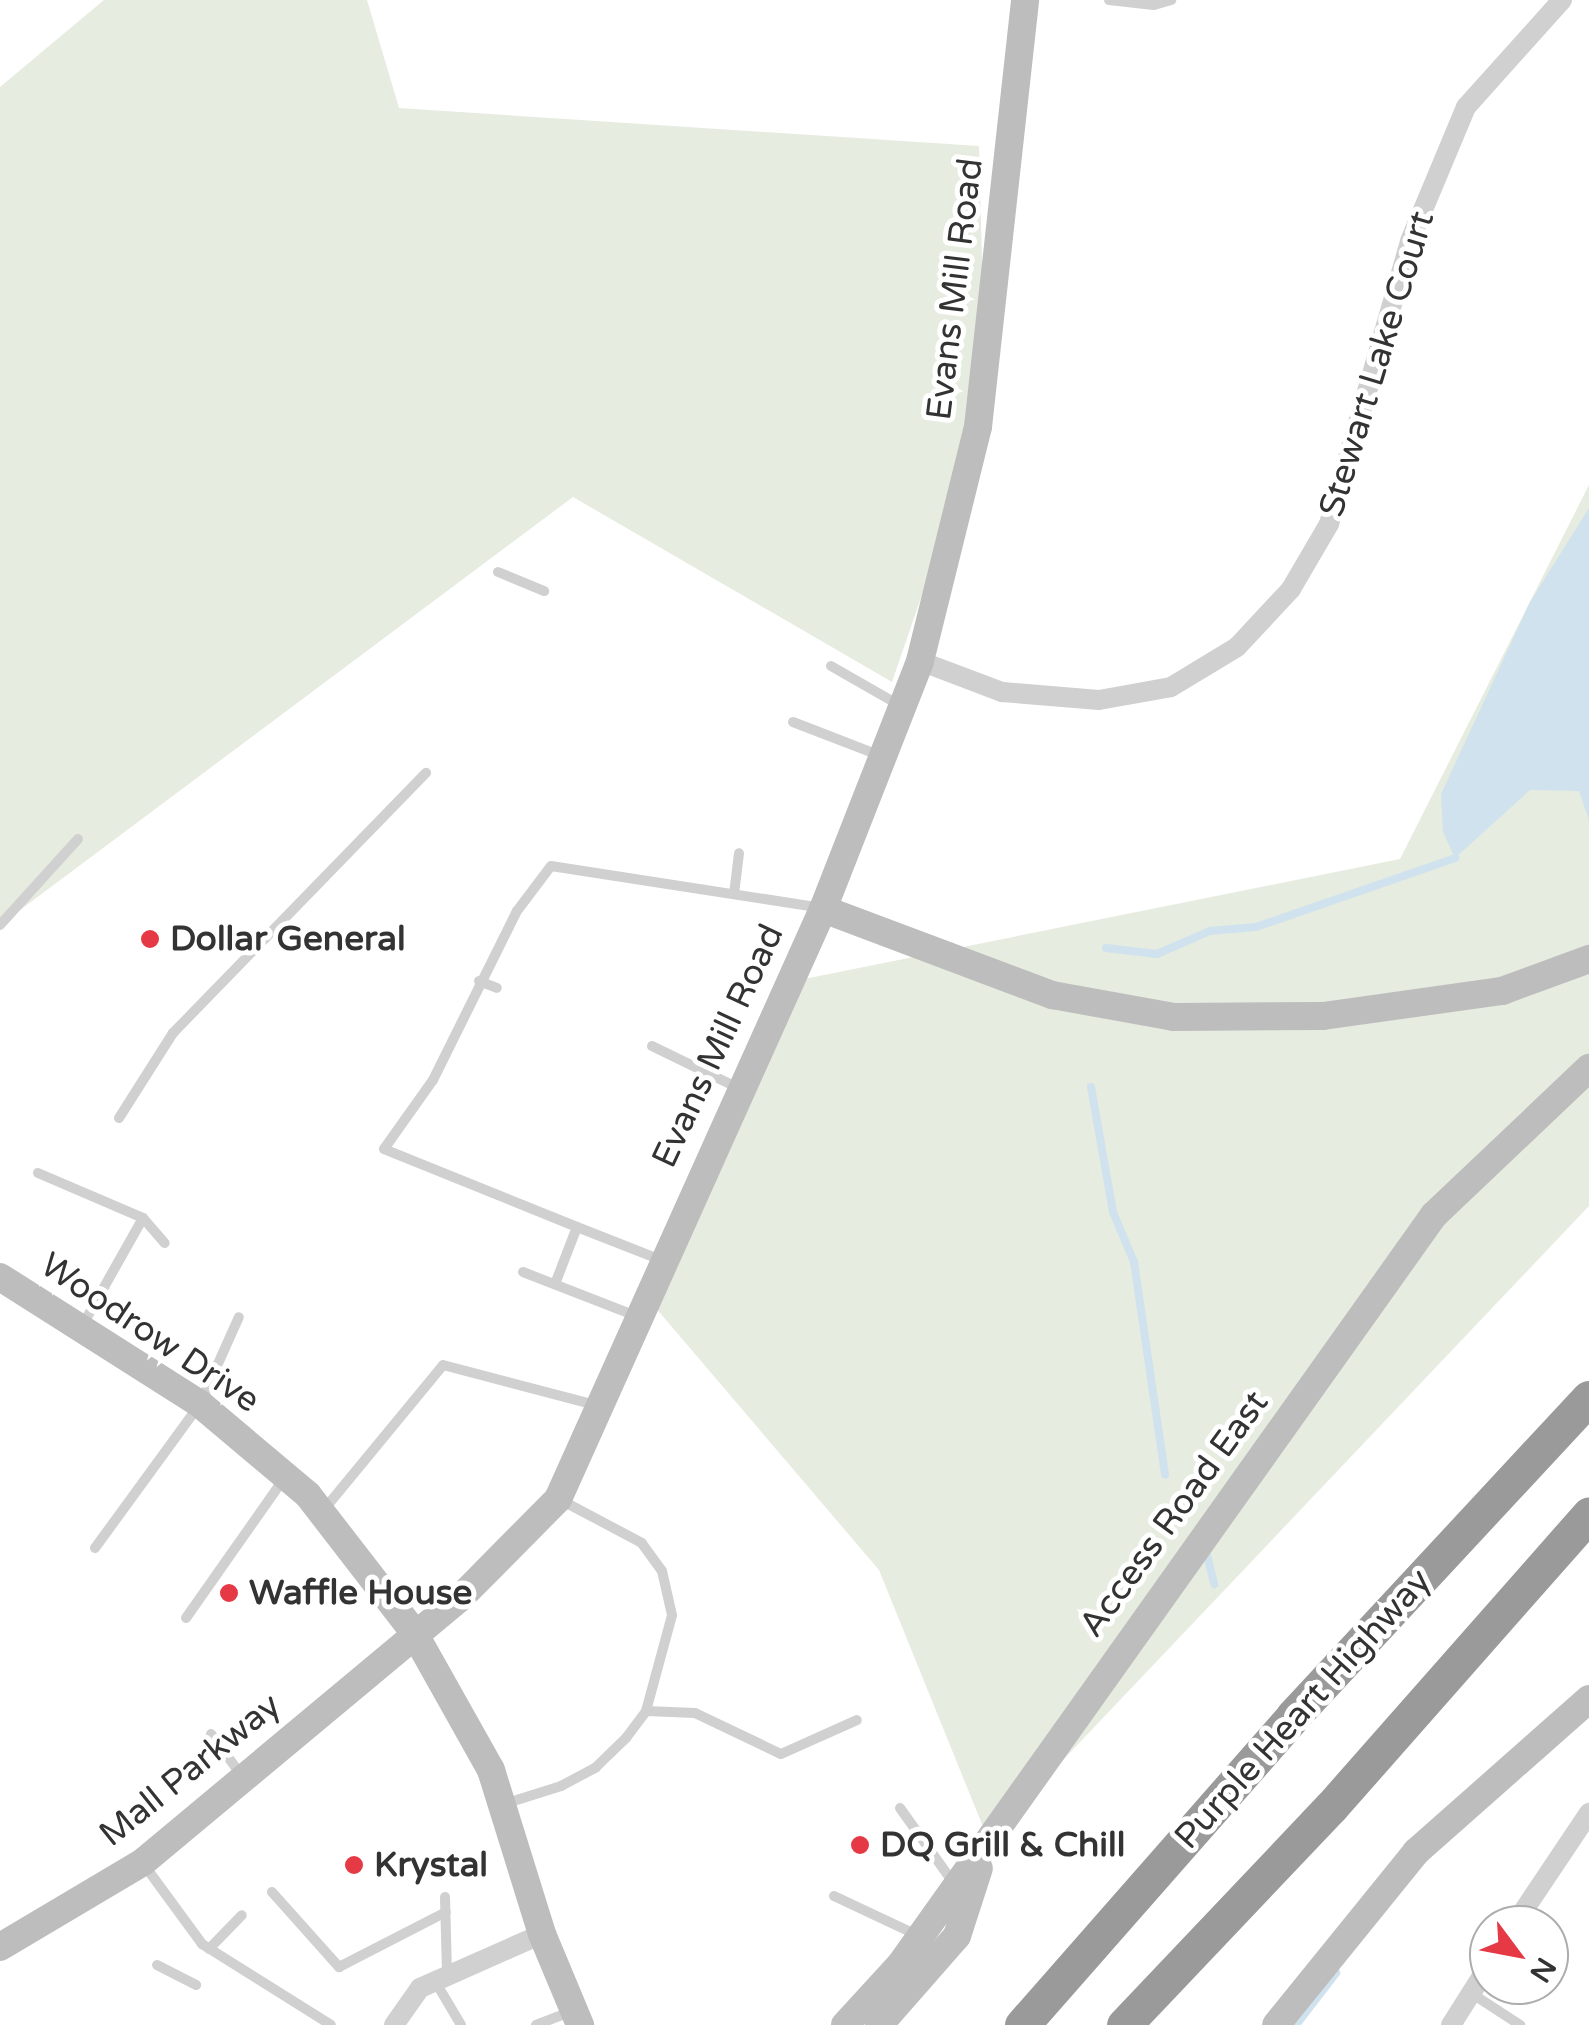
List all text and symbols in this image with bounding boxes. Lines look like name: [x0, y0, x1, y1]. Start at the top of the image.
street label: Evans Mill Road: [918, 156, 992, 422]
street label: Stewart Lake Court: [1311, 206, 1443, 522]
place label: Dollar General: [170, 918, 406, 960]
street label: Evans Mill Road: [643, 918, 793, 1174]
marker: Dollar General: [139, 928, 161, 950]
street label: Woodrow Drive: [32, 1244, 268, 1422]
street label: Access Road East: [1071, 1383, 1277, 1645]
street label: Purple Heart Highway: [1166, 1560, 1440, 1858]
place label: Waffle House: [249, 1572, 472, 1614]
marker: Waffle House: [218, 1582, 240, 1604]
street label: Mall Parkway: [91, 1684, 289, 1856]
place label: DQ Grill & Chill: [880, 1824, 1125, 1866]
marker: DQ Grill & Chill: [849, 1834, 871, 1856]
place label: Krystal: [374, 1844, 488, 1886]
marker: Krystal: [343, 1854, 365, 1876]
north arrow: [1469, 1905, 1569, 2005]
text: N: [1522, 1951, 1563, 1988]

